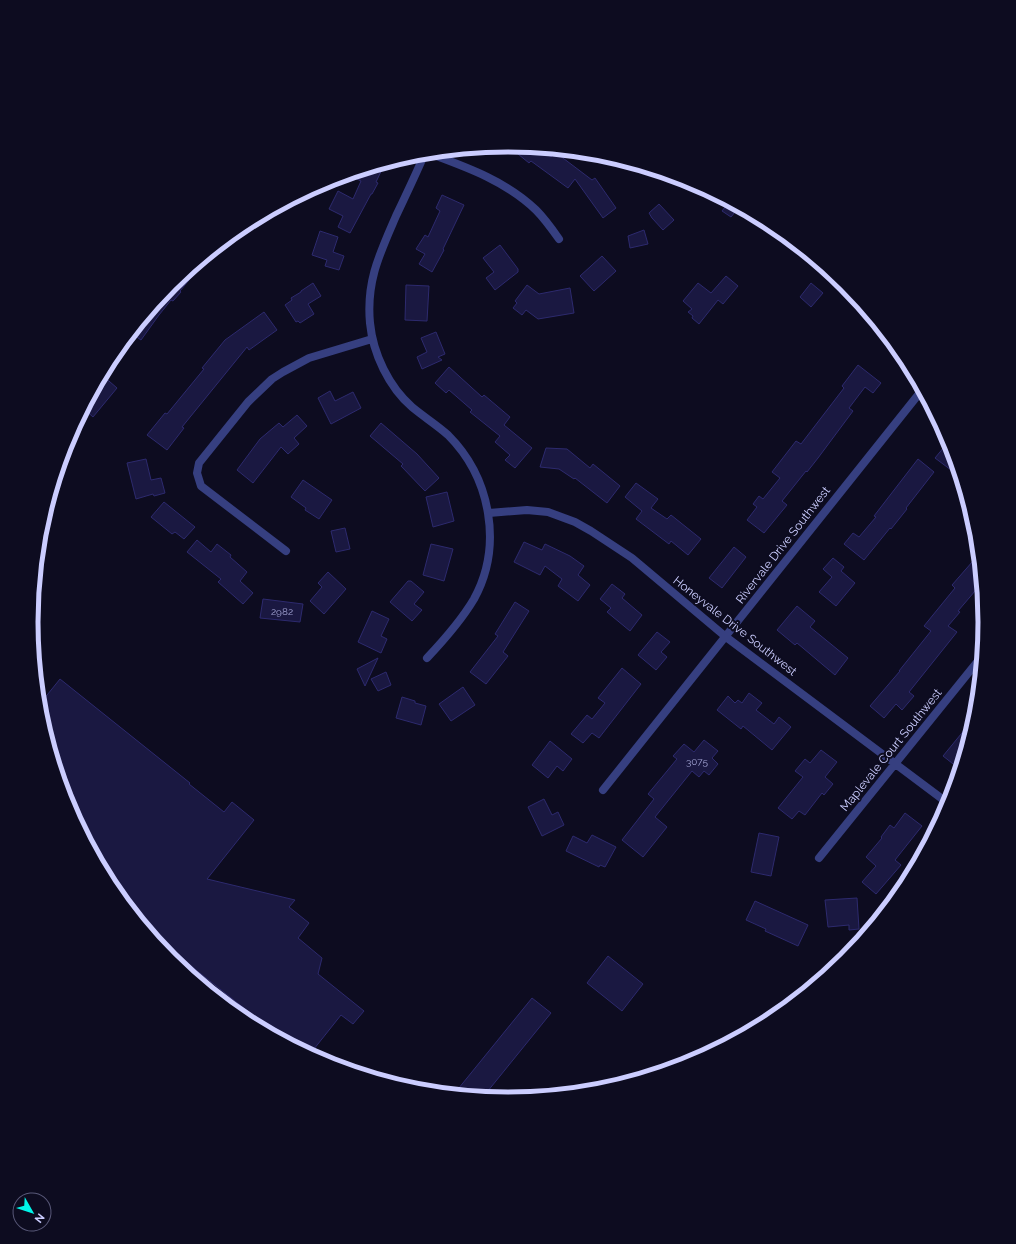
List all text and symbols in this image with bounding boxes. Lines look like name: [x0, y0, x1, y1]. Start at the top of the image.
street label: Rivervale Drive Southwest: [733, 484, 833, 606]
street label: Honeyvale Drive Southwest: [670, 573, 800, 679]
house number: 2982: [271, 606, 293, 617]
street label: Maplevale Court Southwest: [837, 686, 945, 814]
house number: 3075: [686, 756, 709, 767]
north arrow: [12, 1192, 52, 1232]
text: N: [32, 1211, 47, 1225]

